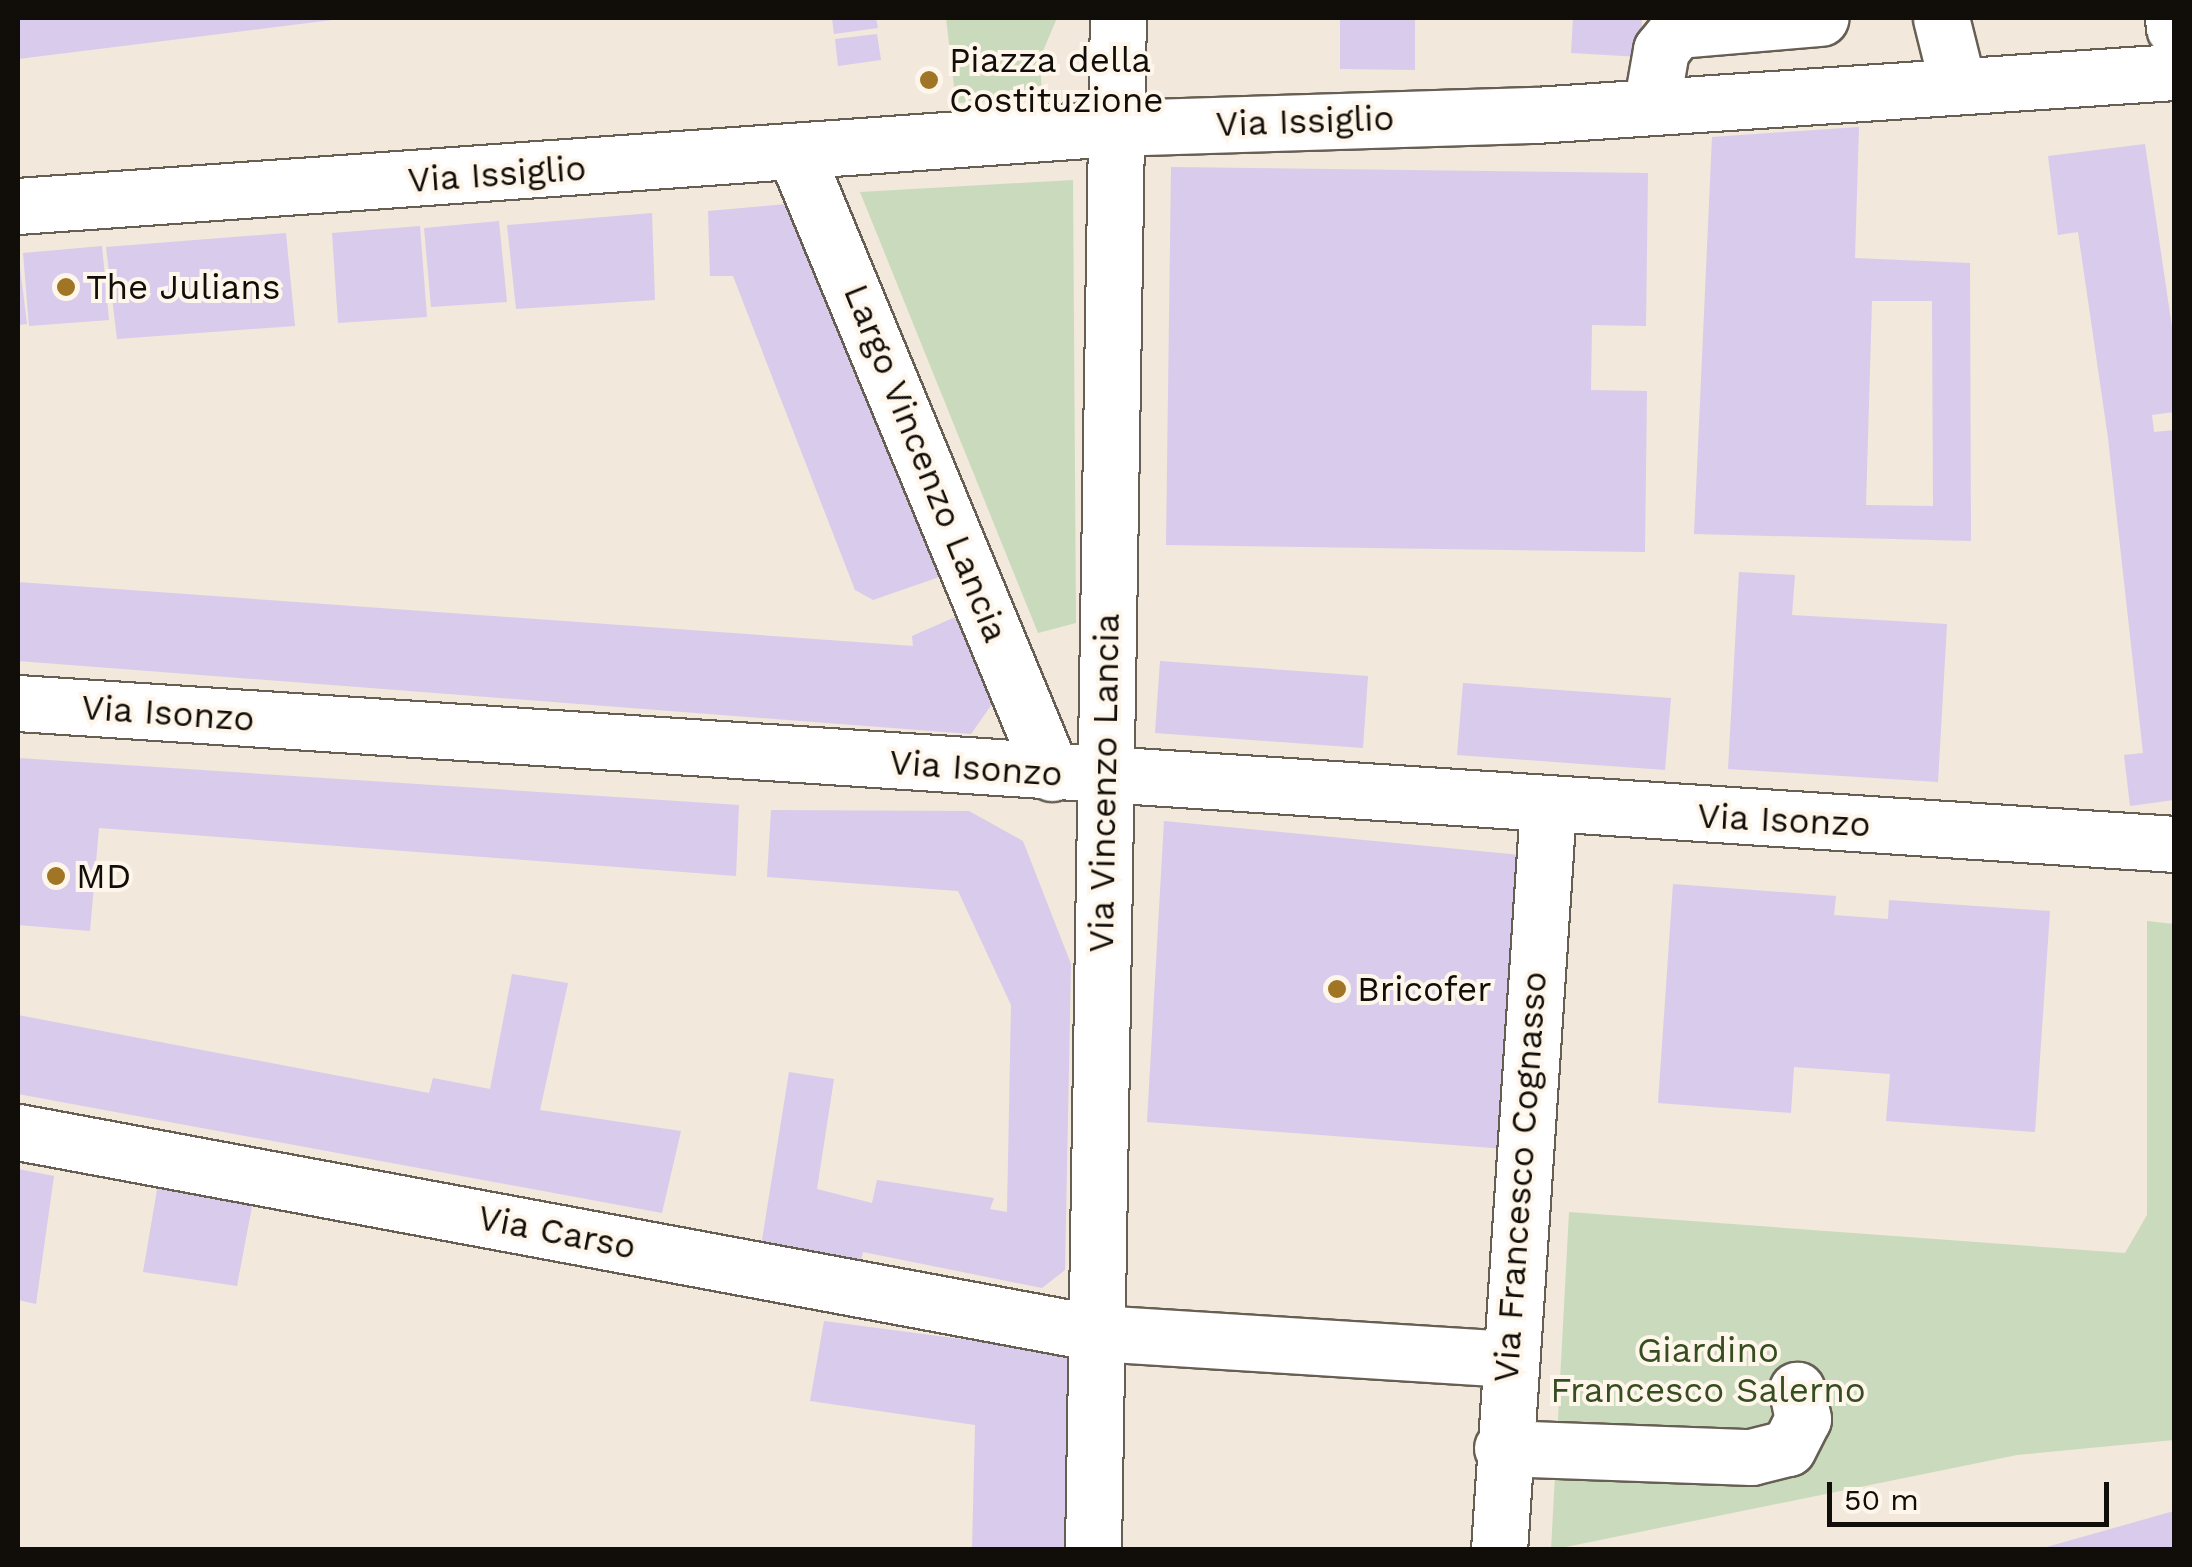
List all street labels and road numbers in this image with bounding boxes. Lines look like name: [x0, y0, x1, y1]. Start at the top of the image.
street label: Via Issiglio: [1215, 97, 1395, 145]
street label: Via Issiglio: [406, 147, 588, 201]
street label: Largo Vincenzo Lancia: [835, 277, 1017, 649]
street label: Via Vincenzo Lancia: [1080, 612, 1128, 954]
street label: Via Isonzo: [80, 686, 256, 740]
street label: Via Isonzo: [888, 741, 1064, 795]
street label: Via Isonzo: [1696, 794, 1872, 846]
street label: Via Francesco Cognasso: [1485, 970, 1555, 1384]
street label: Via Carso: [474, 1196, 640, 1268]

